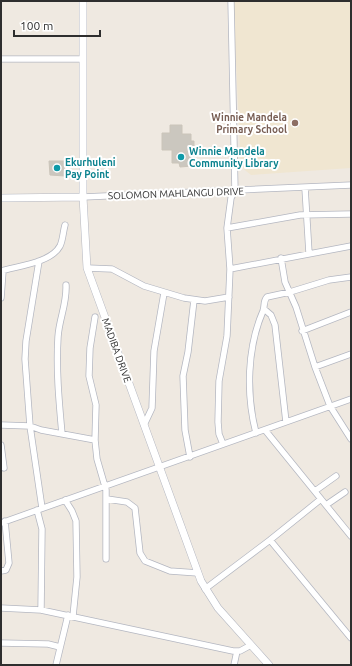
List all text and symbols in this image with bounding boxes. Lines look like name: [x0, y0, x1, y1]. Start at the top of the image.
scale bar: [14, 12, 100, 38]
text: 100 m: [20, 19, 53, 32]
place label: Winnie Mandela Primary School: [211, 112, 287, 135]
marker: Winnie Mandela Primary School: [290, 118, 300, 128]
place label: Winnie Mandela Community Library: [189, 146, 279, 169]
marker: Winnie Mandela Community Library: [176, 152, 186, 162]
place label: Ekurhuleni Pay Point: [65, 157, 116, 180]
marker: Ekurhuleni Pay Point: [52, 163, 62, 173]
street label: SOLOMON MAHLANGU DRIVE: [108, 186, 245, 201]
street label: MADIBA DRIVE: [100, 316, 133, 384]

